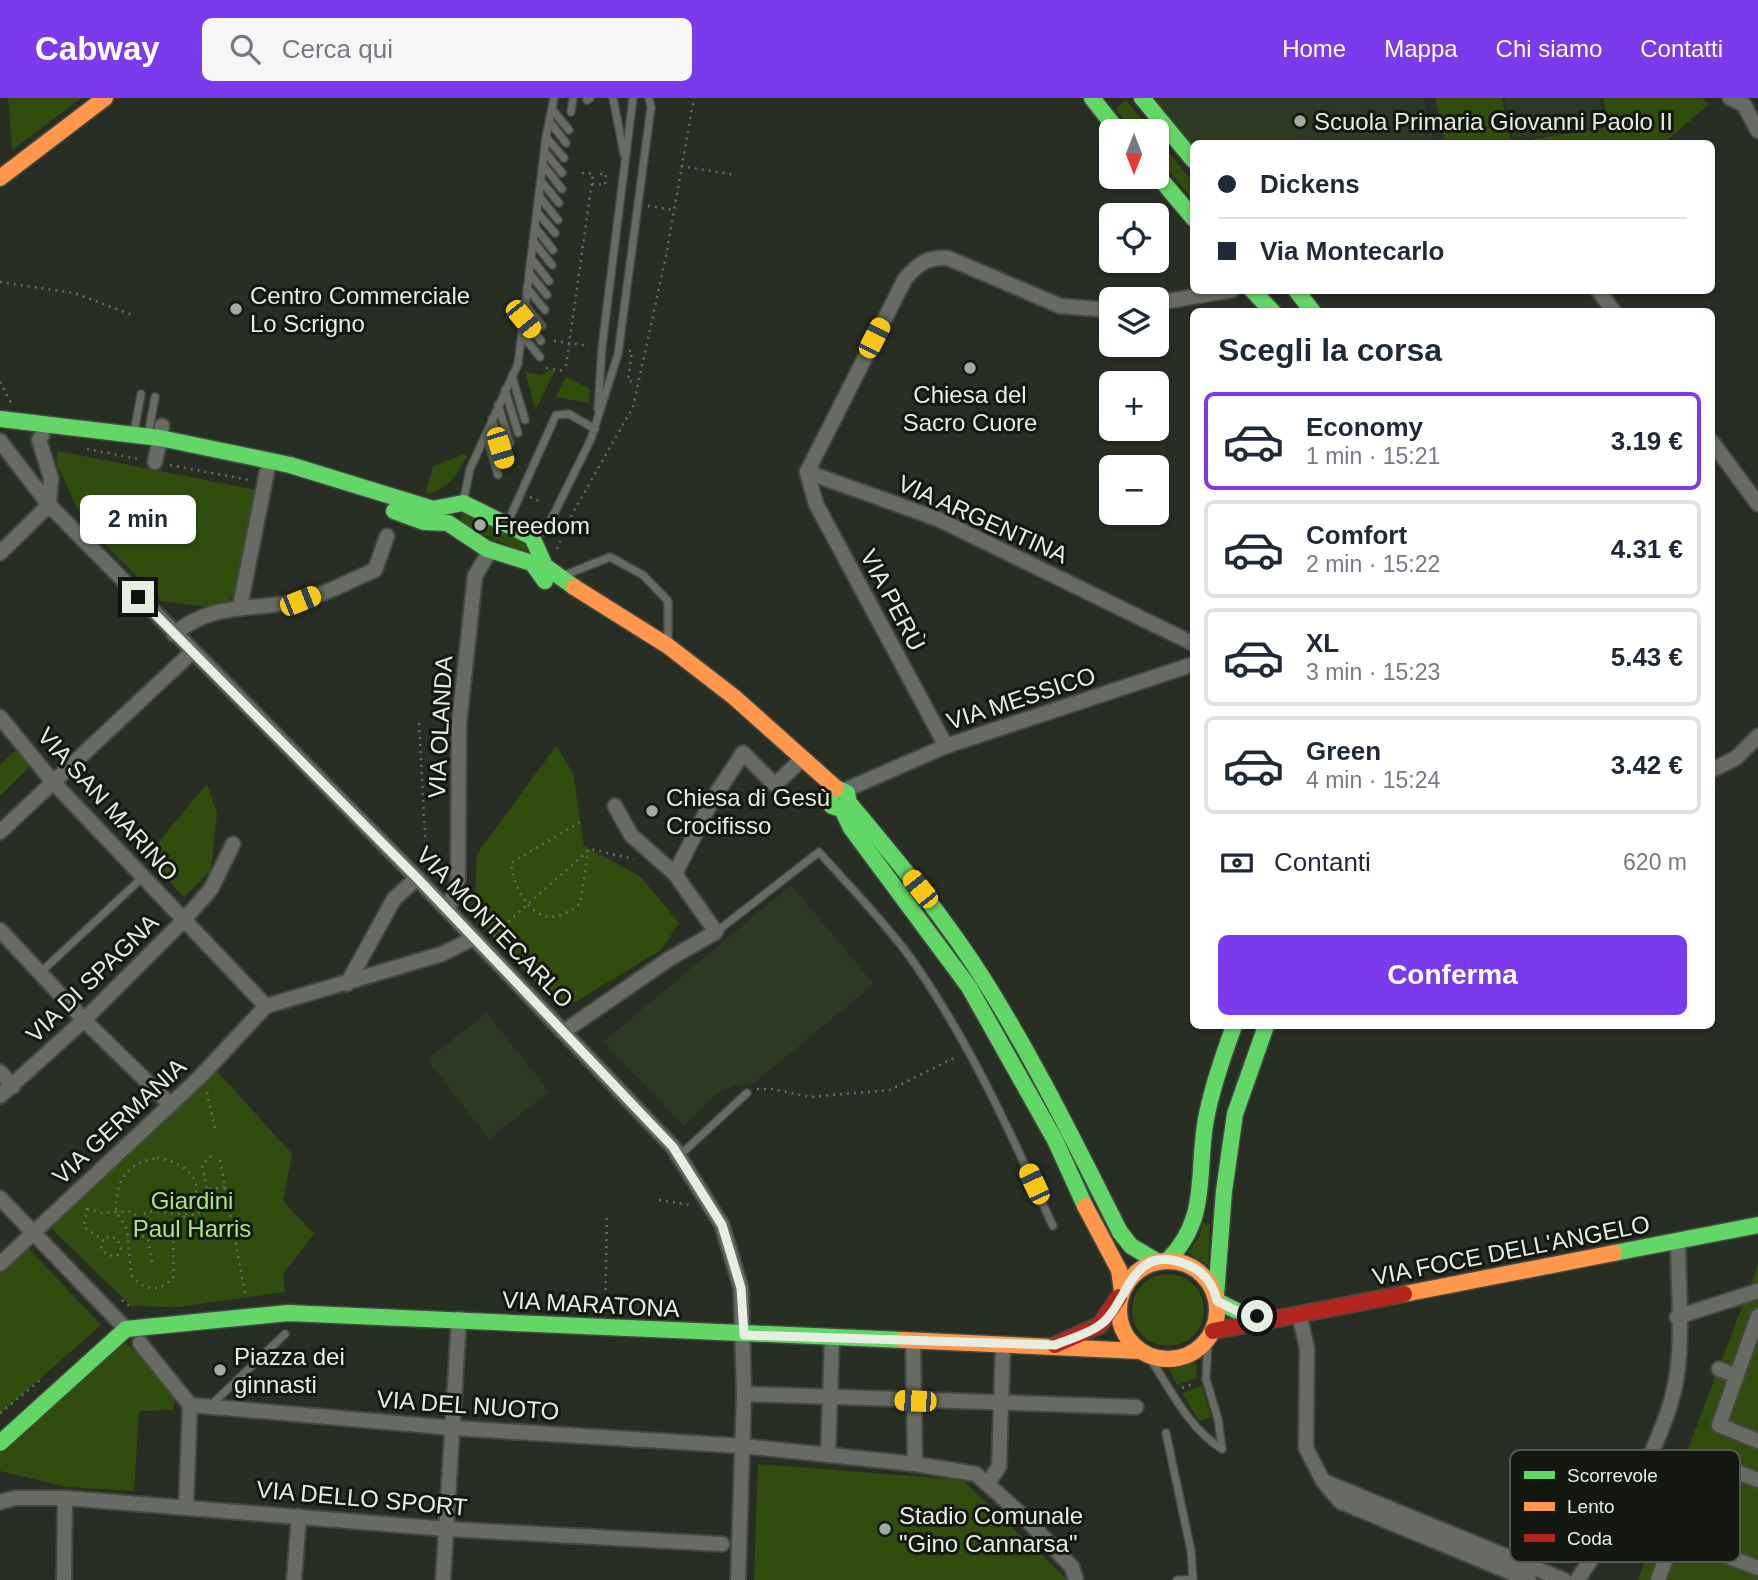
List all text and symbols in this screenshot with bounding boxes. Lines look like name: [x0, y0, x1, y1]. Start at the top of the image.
search box: [202, 18, 692, 81]
text: Cabway: [35, 30, 160, 67]
icon: search: [226, 30, 264, 68]
text: Cerca qui: [282, 34, 393, 64]
text: Home: [1282, 35, 1346, 62]
text: Mappa: [1384, 35, 1458, 62]
text: Chi siamo: [1496, 35, 1602, 62]
text: Contatti: [1640, 35, 1723, 62]
place label: Scuola Primaria Giovanni Paolo II: [1314, 108, 1673, 135]
marker: Scuola Primaria Giovanni Paolo II: [1292, 113, 1308, 129]
north arrow: [1099, 119, 1169, 189]
map controls: [1099, 119, 1169, 525]
text: Dickens: [1260, 169, 1360, 199]
button: locate: [1099, 203, 1169, 273]
text: Via Montecarlo: [1260, 236, 1444, 266]
place label: Centro Commerciale Lo Scrigno: [250, 282, 470, 337]
button: layers: [1099, 287, 1169, 357]
car: [502, 296, 545, 342]
marker: Centro Commerciale Lo Scrigno: [228, 301, 244, 317]
car: [856, 315, 893, 361]
text: Scegli la corsa: [1218, 332, 1442, 368]
marker: Chiesa del Sacro Cuore: [962, 360, 978, 376]
button: +: [1099, 371, 1169, 441]
place label: Chiesa del Sacro Cuore: [903, 381, 1037, 436]
icon: car: [1222, 410, 1285, 473]
text: Economy: [1306, 412, 1423, 442]
car: [484, 425, 517, 471]
text: 3.19 €: [1611, 426, 1683, 456]
text: 1 min · 15:21: [1306, 443, 1440, 469]
button: −: [1099, 455, 1169, 525]
street label: VIA ARGENTINA: [894, 470, 1072, 568]
callout: 2 min: [80, 496, 196, 545]
text: 2 min: [108, 506, 168, 532]
place label: Freedom: [494, 512, 590, 539]
marker: Freedom: [472, 517, 488, 533]
icon: car: [1222, 518, 1285, 581]
text: Comfort: [1306, 520, 1407, 550]
text: 4.31 €: [1611, 534, 1683, 564]
street label: VIA PERÙ: [855, 545, 931, 655]
text: 2 min · 15:22: [1306, 551, 1440, 577]
route end: [122, 581, 154, 613]
car: [277, 583, 324, 619]
icon: car: [1222, 626, 1285, 689]
text: XL: [1306, 628, 1339, 658]
text: 5.43 €: [1611, 642, 1683, 672]
street label: VIA OLANDA: [423, 655, 457, 799]
text: 3 min · 15:23: [1306, 659, 1440, 685]
street label: VIA MESSICO: [943, 661, 1099, 735]
street label: VIA SAN MARINO: [32, 722, 184, 886]
icon: car: [1222, 734, 1285, 797]
text: Green: [1306, 736, 1381, 766]
text: 3.42 €: [1611, 750, 1683, 780]
text: 4 min · 15:24: [1306, 767, 1440, 793]
place label: Chiesa di Gesù Crocifisso: [666, 784, 830, 839]
marker: Chiesa di Gesù Crocifisso: [644, 803, 660, 819]
street label: VIA MONTECARLO: [411, 841, 579, 1013]
icon: cash: [1218, 844, 1256, 882]
text: Contanti: [1274, 847, 1371, 877]
text: 620 m: [1623, 849, 1687, 875]
car: [899, 866, 942, 912]
street label: VIA DI SPAGNA: [20, 908, 164, 1048]
button: Conferma: [1218, 935, 1687, 1015]
street label: VIA GERMANIA: [47, 1052, 191, 1190]
car: [1016, 1161, 1053, 1207]
park label: Giardini Paul Harris: [133, 1187, 251, 1242]
street label: VIA FOCE DELL'ANGELO: [1370, 1210, 1652, 1290]
street label: VIA MARATONA: [502, 1286, 680, 1322]
route start: [1241, 1300, 1273, 1332]
place label: Piazza dei ginnasti: [234, 1343, 345, 1398]
marker: Piazza dei ginnasti: [212, 1362, 228, 1378]
street label: VIA DEL NUOTO: [376, 1385, 560, 1425]
car: [894, 1390, 937, 1412]
legend: [1510, 1450, 1740, 1562]
text: Scorrevole: [1567, 1465, 1658, 1486]
street label: VIA DELLO SPORT: [255, 1475, 469, 1521]
text: Lento: [1567, 1496, 1615, 1517]
place label: Stadio Comunale "Gino Cannarsa": [899, 1502, 1083, 1557]
marker: Stadio Comunale "Gino Cannarsa": [877, 1521, 893, 1537]
text: Coda: [1567, 1528, 1613, 1549]

